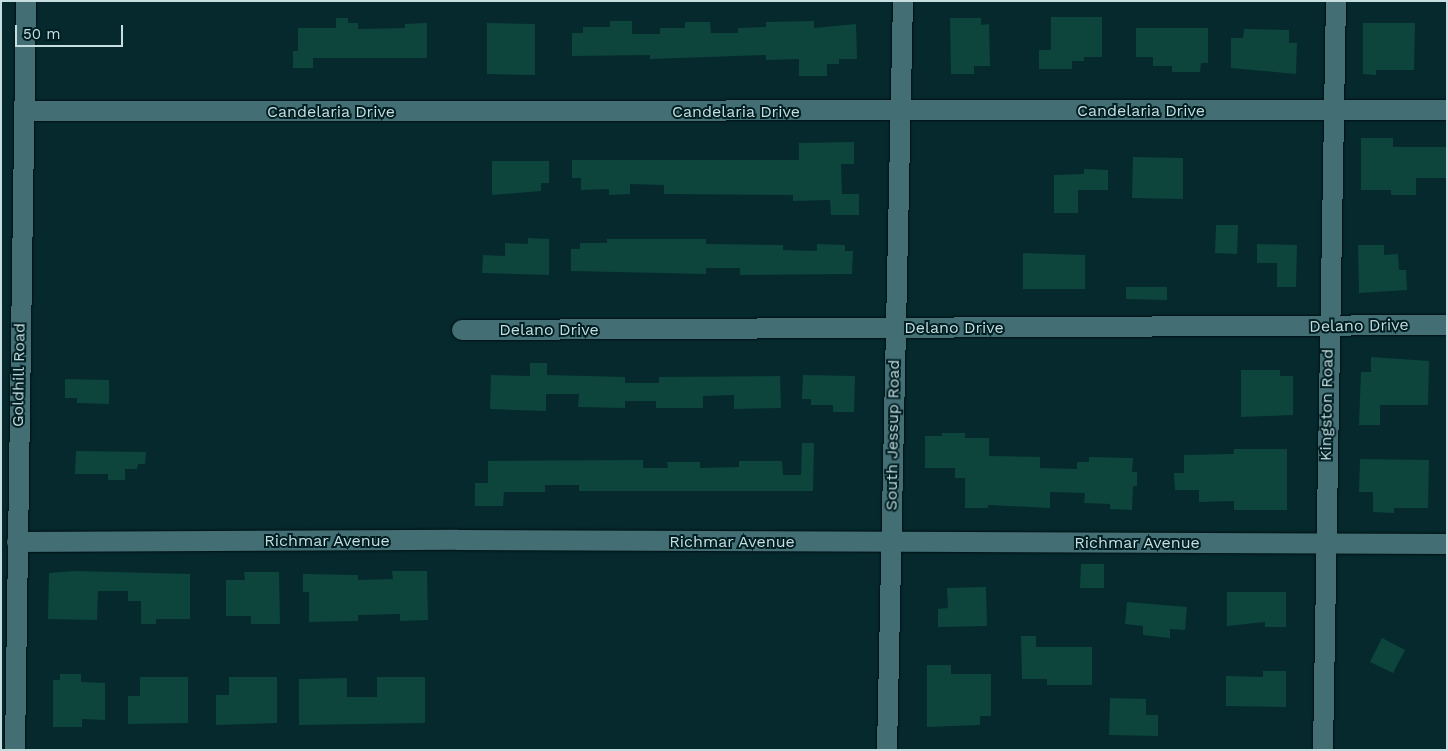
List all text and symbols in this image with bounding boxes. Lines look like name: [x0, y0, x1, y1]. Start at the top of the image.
scale bar: [18, 15, 125, 47]
text: 50 m: [23, 25, 60, 43]
street label: Candelaria Drive: [1077, 101, 1205, 121]
street label: Candelaria Drive: [267, 102, 395, 122]
street label: Candelaria Drive: [672, 102, 800, 122]
street label: Delano Drive: [1309, 316, 1409, 336]
street label: Delano Drive: [904, 318, 1004, 338]
street label: Delano Drive: [499, 320, 599, 340]
street label: Goldhill Road: [8, 323, 30, 427]
street label: Kingston Road: [1316, 349, 1338, 461]
street label: South Jessup Road: [882, 359, 904, 511]
street label: Richmar Avenue: [264, 531, 390, 551]
street label: Richmar Avenue: [669, 532, 795, 552]
street label: Richmar Avenue: [1074, 533, 1200, 553]

